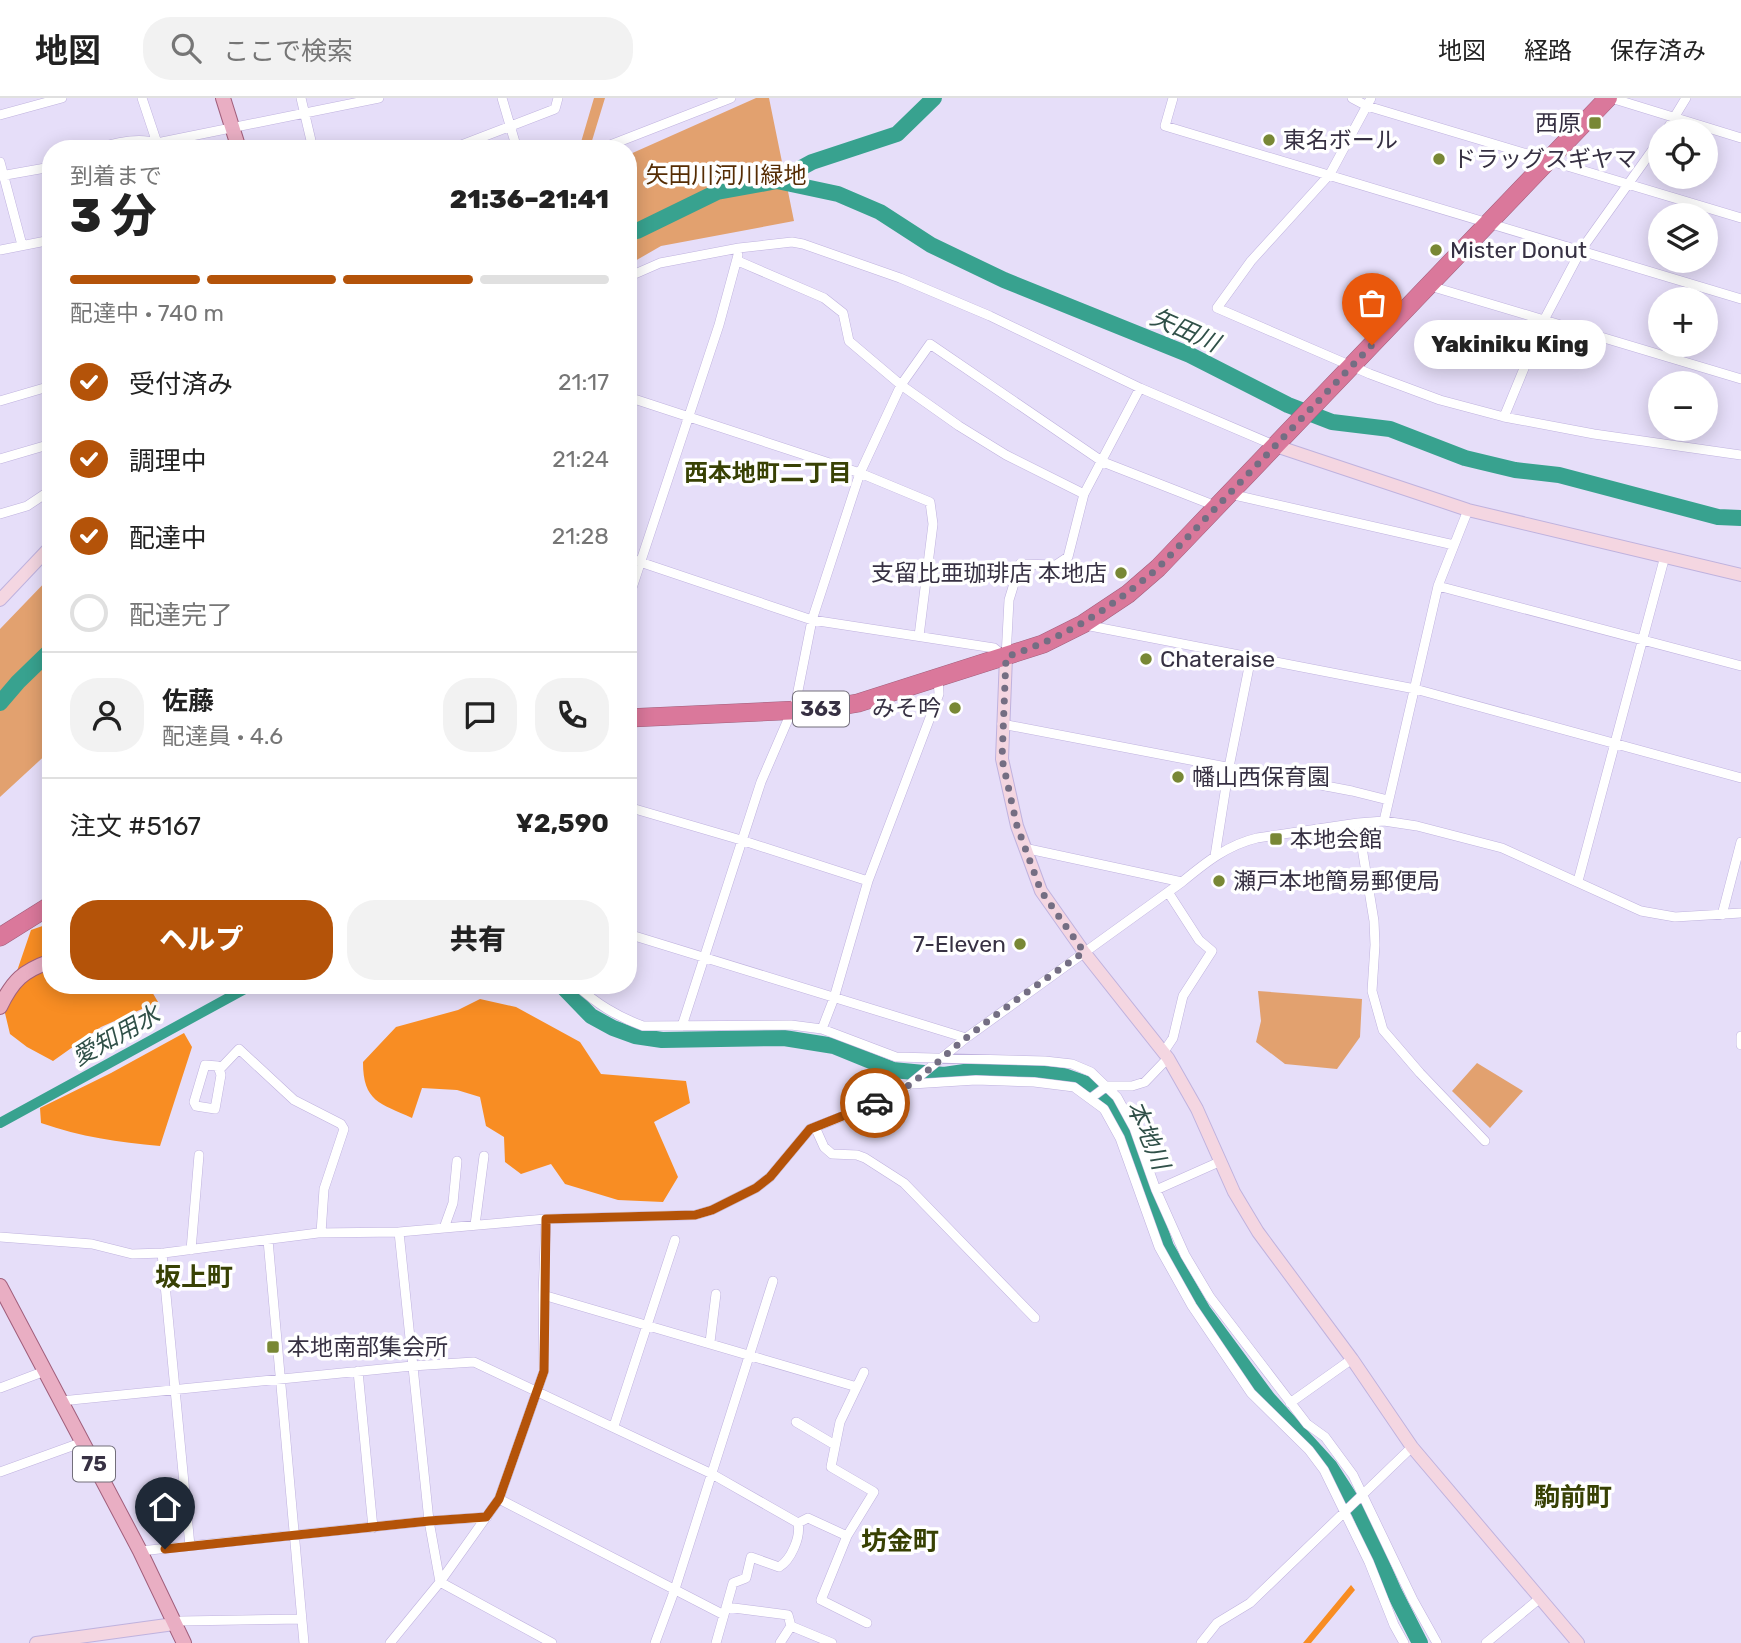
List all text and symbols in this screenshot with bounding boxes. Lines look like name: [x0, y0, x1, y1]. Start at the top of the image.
search box: [143, 17, 633, 80]
icon: search: [167, 29, 205, 67]
text: 地図: [35, 31, 101, 70]
text: ここで検索: [223, 36, 353, 67]
text: 地図: [1438, 37, 1486, 65]
text: 経路: [1524, 37, 1572, 65]
text: 保存済み: [1610, 37, 1706, 65]
place label: 西原: [1535, 109, 1581, 137]
marker: 西原: [1587, 115, 1603, 131]
map controls: [1648, 119, 1718, 441]
button: locate: [1648, 119, 1718, 189]
place label: 東名ボール: [1283, 126, 1398, 154]
marker: 東名ボール: [1261, 132, 1277, 148]
place label: ドラッグスギヤマ: [1453, 145, 1637, 173]
marker: ドラッグスギヤマ: [1431, 151, 1447, 167]
park label: 矢田川河川緑地: [646, 161, 807, 189]
text: 到着まで: [70, 162, 162, 190]
text: 21:36–21:41: [450, 184, 609, 215]
text: 3 分: [70, 189, 157, 244]
button: layers: [1648, 203, 1718, 273]
place label: Mister Donut: [1450, 236, 1587, 264]
marker: Mister Donut: [1428, 242, 1444, 258]
pin: [1342, 273, 1402, 345]
icon: bag: [1353, 284, 1391, 322]
button: +: [1648, 287, 1718, 357]
text: 配達中 · 740 m: [70, 299, 224, 327]
water label: 矢田川: [1146, 303, 1226, 359]
callout: Yakiniku King: [1414, 320, 1606, 370]
text: Yakiniku King: [1431, 330, 1589, 358]
icon: check: [70, 363, 108, 401]
text: 21:17: [558, 368, 609, 396]
text: 受付済み: [129, 369, 233, 400]
button: −: [1648, 371, 1718, 441]
icon: check: [70, 440, 108, 478]
text: 21:24: [552, 445, 609, 473]
text: 調理中: [129, 446, 207, 477]
district label: 西本地町二丁目: [684, 459, 852, 487]
icon: check: [70, 517, 108, 555]
text: 21:28: [552, 522, 609, 550]
text: 配達中: [129, 523, 207, 554]
place label: 支留比亜珈琲店 本地店: [871, 559, 1107, 587]
marker: 支留比亜珈琲店 本地店: [1113, 565, 1129, 581]
text: 配達完了: [129, 600, 233, 631]
place label: Chateraise: [1160, 645, 1275, 673]
marker: Chateraise: [1138, 651, 1154, 667]
button: person: [70, 678, 144, 752]
button: chat: [443, 678, 517, 752]
button: phone: [535, 678, 609, 752]
text: 佐藤: [162, 686, 214, 717]
road number: 363: [793, 692, 849, 726]
place label: みそ吟: [872, 694, 941, 722]
marker: みそ吟: [947, 700, 963, 716]
text: 配達員 · 4.6: [162, 722, 283, 750]
place label: 幡山西保育園: [1192, 763, 1330, 791]
marker: 幡山西保育園: [1170, 769, 1186, 785]
text: ¥2,590: [516, 808, 609, 839]
text: 注文 #5167: [70, 811, 201, 842]
place label: 本地会館: [1290, 825, 1382, 853]
marker: 本地会館: [1268, 831, 1284, 847]
place label: 瀬戸本地簡易郵便局: [1233, 867, 1440, 895]
marker: 瀬戸本地簡易郵便局: [1211, 873, 1227, 889]
button: ヘルプ: [70, 900, 333, 980]
button: 共有: [347, 900, 609, 980]
place label: 7-Eleven: [913, 930, 1006, 958]
marker: 7-Eleven: [1012, 936, 1028, 952]
water label: 愛知用水: [67, 999, 167, 1072]
courier: [840, 1068, 910, 1138]
icon: car: [856, 1084, 894, 1122]
water label: 本地川: [1121, 1096, 1176, 1176]
district label: 坂上町: [155, 1262, 233, 1293]
place label: 本地南部集会所: [287, 1333, 448, 1361]
marker: 本地南部集会所: [265, 1339, 281, 1355]
road number: 75: [73, 1446, 115, 1482]
pin: [135, 1477, 195, 1549]
district label: 駒前町: [1534, 1482, 1612, 1513]
icon: home: [146, 1488, 184, 1526]
district label: 坊金町: [861, 1526, 939, 1557]

